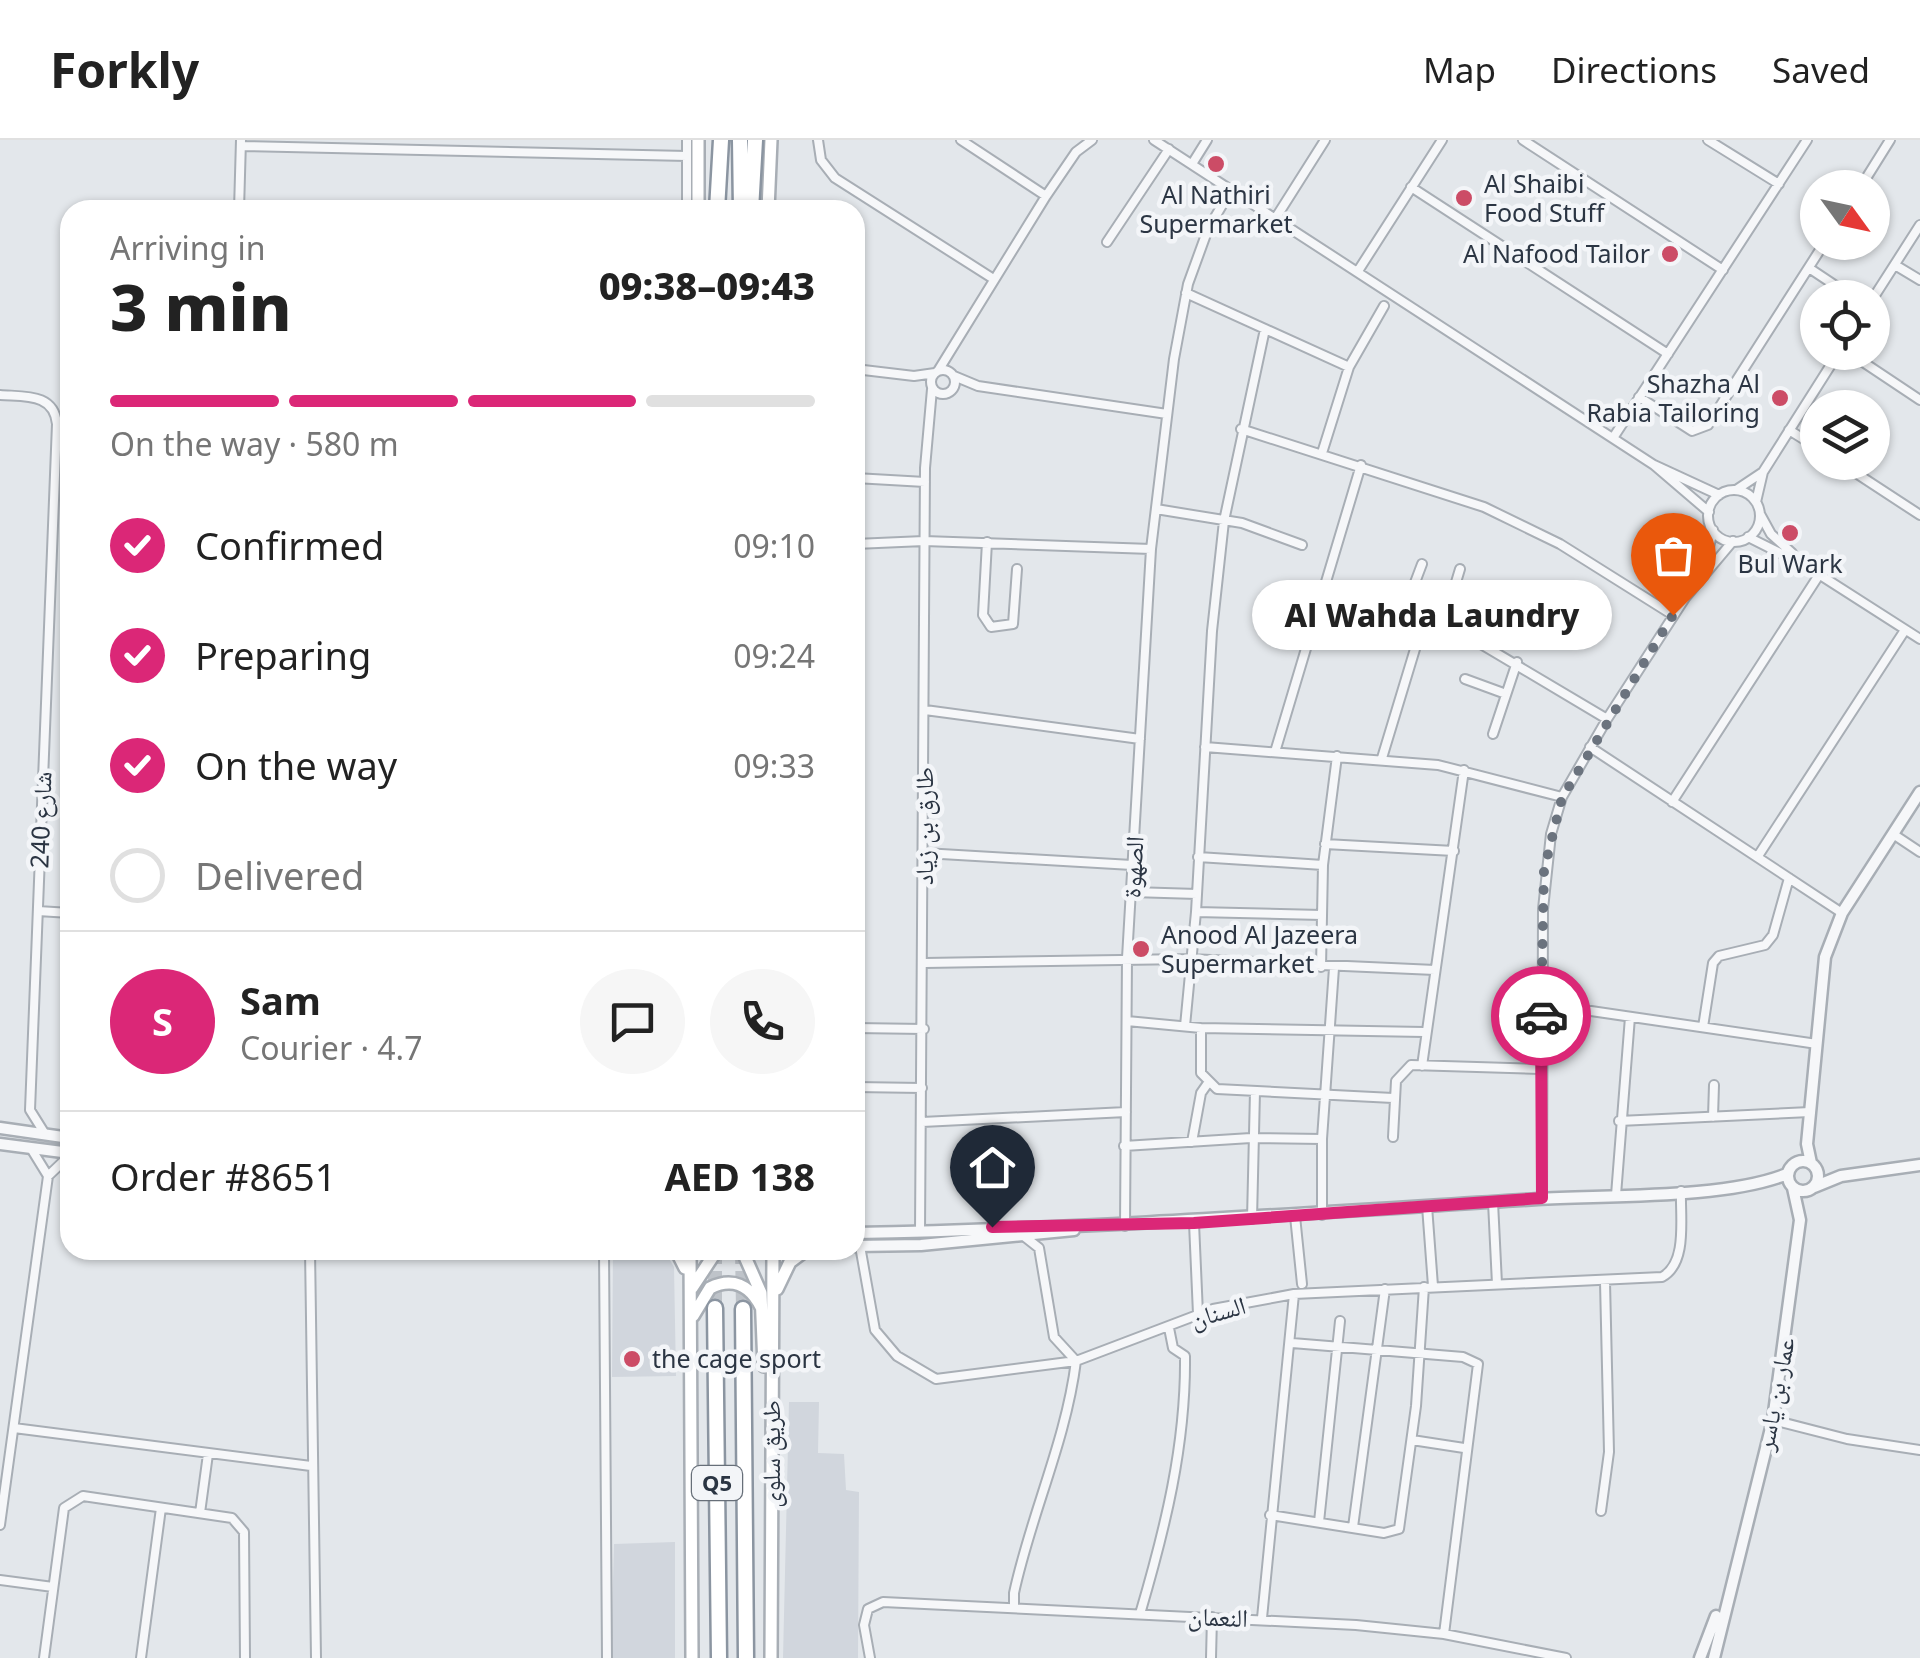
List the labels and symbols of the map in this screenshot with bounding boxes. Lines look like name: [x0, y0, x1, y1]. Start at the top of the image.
marker: Al Nathiri Supermarket: [1205, 153, 1227, 175]
place label: Al Shaibi Food Stuff: [1484, 166, 1606, 229]
north arrow: [1800, 170, 1890, 260]
place label: Al Nathiri Supermarket: [1139, 177, 1293, 240]
marker: Al Shaibi Food Stuff: [1453, 187, 1475, 209]
place label: Al Nafood Tailor: [1463, 236, 1650, 270]
marker: Al Nafood Tailor: [1659, 243, 1681, 265]
place label: Shazha Al Rabia Tailoring: [1587, 366, 1760, 429]
marker: Shazha Al Rabia Tailoring: [1769, 387, 1791, 409]
pin: [1631, 513, 1716, 616]
marker: Bul Wark: [1779, 522, 1801, 544]
place label: Bul Wark: [1737, 546, 1843, 580]
callout: Al Wahda Laundry: [1253, 580, 1613, 650]
street label: طارق بن زياد: [906, 767, 940, 885]
street label: شارع 240: [21, 771, 59, 869]
street label: الصهوة: [1113, 835, 1151, 899]
place label: Anood Al Jazeera Supermarket: [1161, 917, 1358, 980]
marker: Anood Al Jazeera Supermarket: [1130, 938, 1152, 960]
courier: [1491, 966, 1591, 1066]
pin: [950, 1125, 1035, 1228]
street label: السنان: [1186, 1287, 1249, 1335]
street label: عمار بن ياسر: [1746, 1334, 1802, 1454]
place label: the cage sport: [652, 1341, 821, 1375]
marker: the cage sport: [621, 1348, 643, 1370]
street label: طريق سلوى: [753, 1400, 787, 1508]
road number: Q5: [692, 1466, 742, 1500]
street label: النعمان: [1187, 1598, 1249, 1634]

